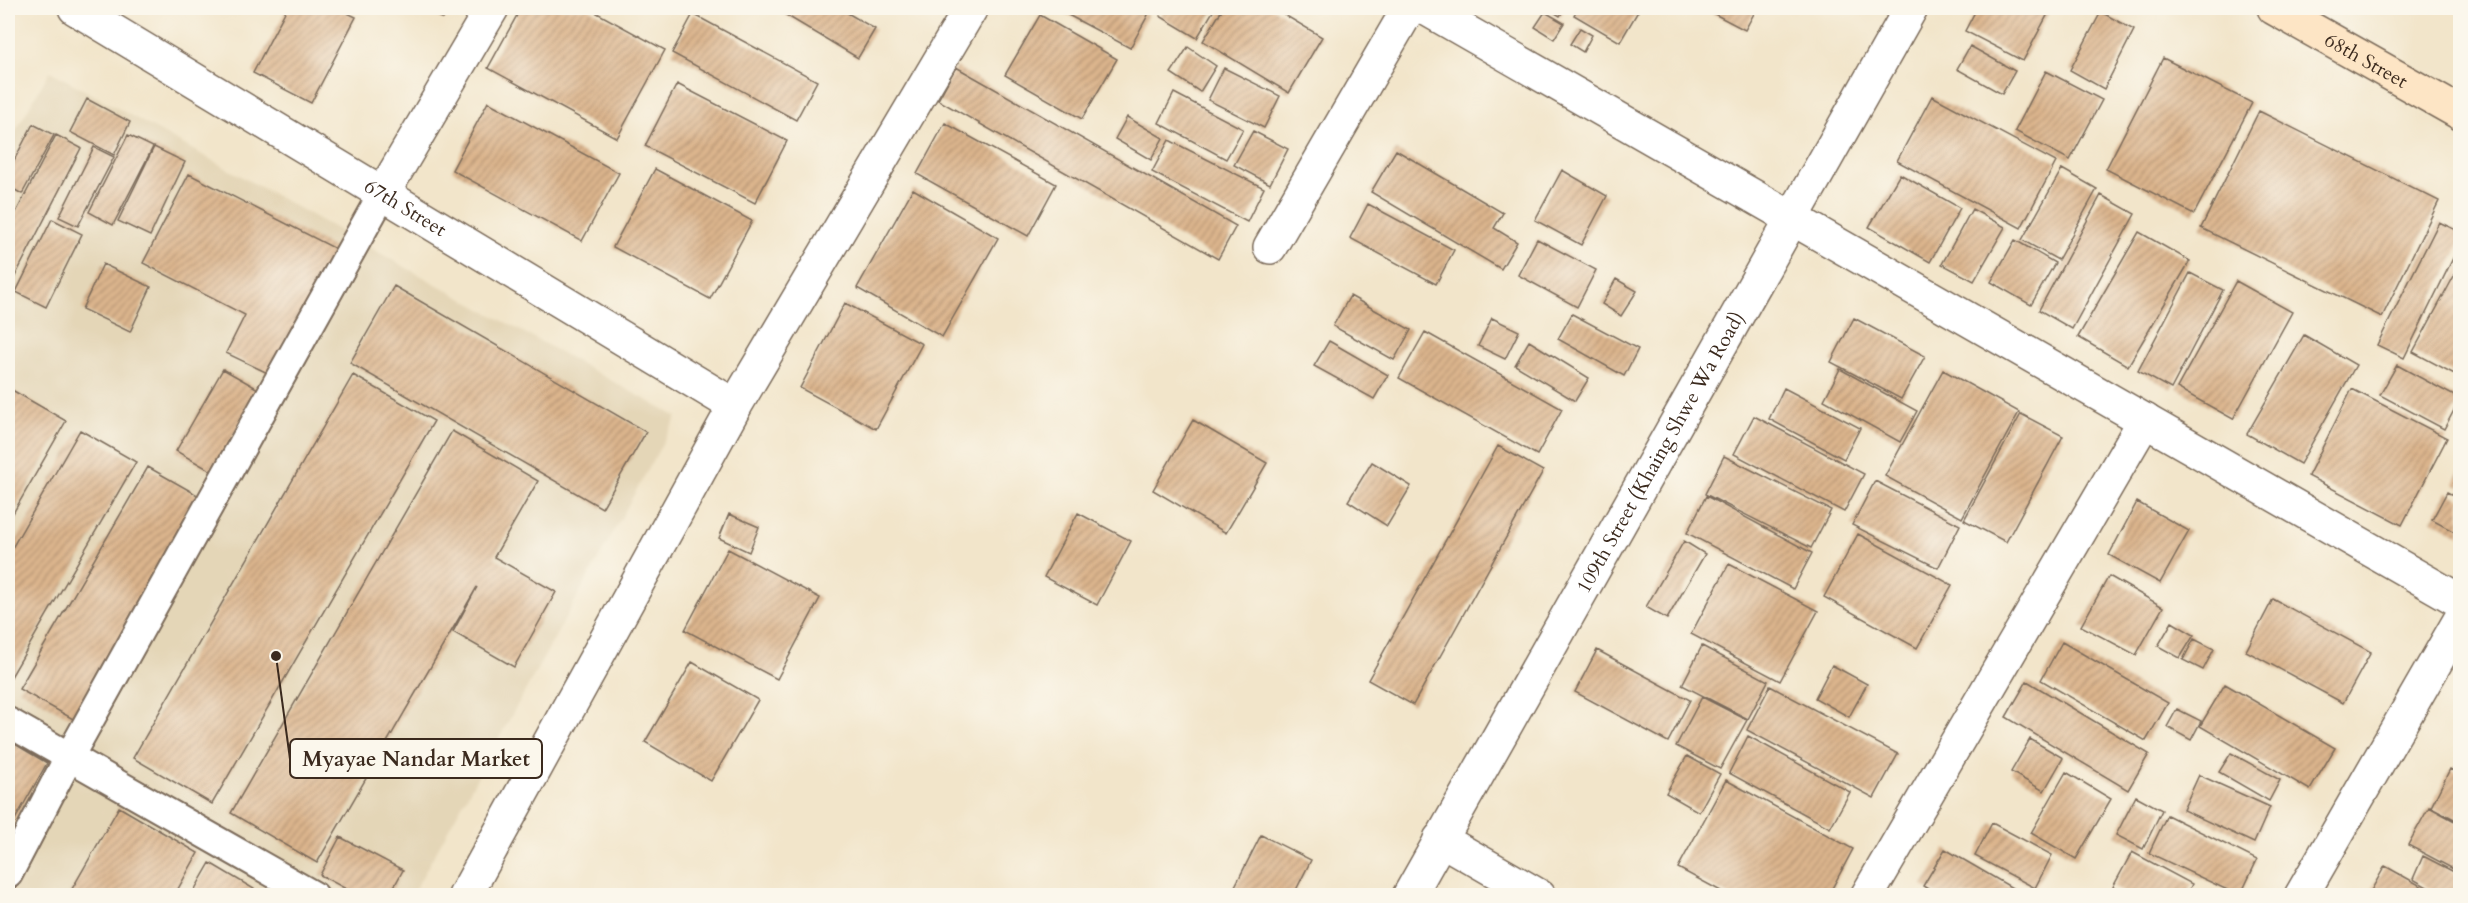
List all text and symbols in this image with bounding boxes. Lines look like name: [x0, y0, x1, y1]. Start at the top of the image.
street label: 68th Street: [2320, 26, 2413, 95]
street label: 67th Street: [359, 173, 452, 243]
street label: 109th Street (Khaing Shwe Wa Road): [1570, 307, 1751, 598]
callout: Myayae Nandar Market: [290, 739, 542, 778]
text: Myayae Nandar Market: [302, 745, 530, 774]

